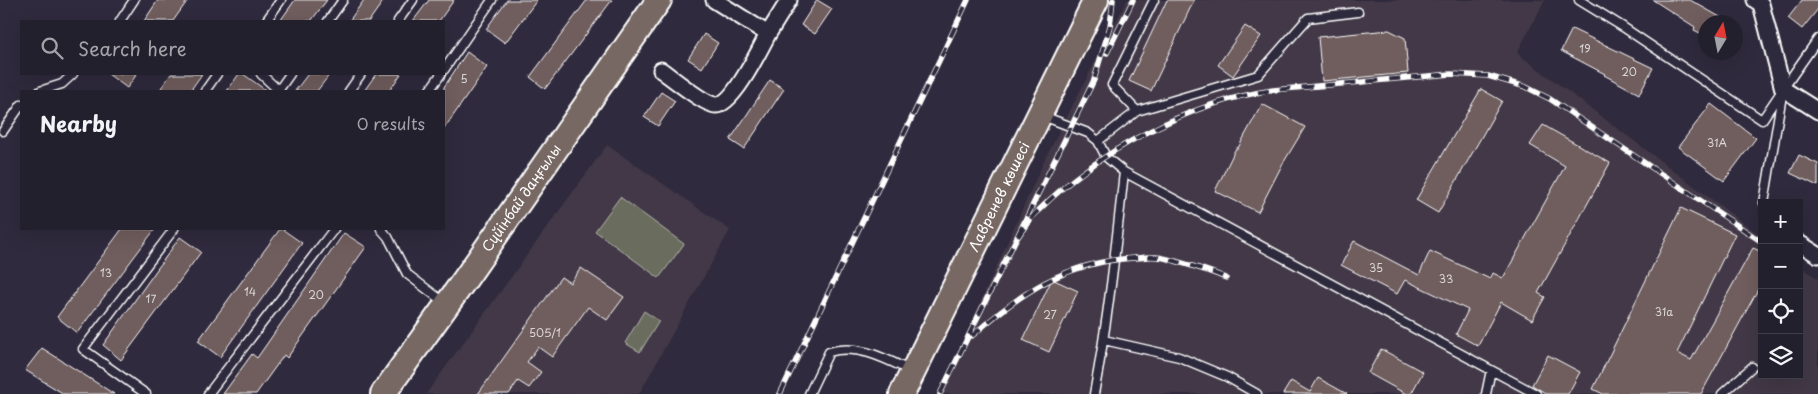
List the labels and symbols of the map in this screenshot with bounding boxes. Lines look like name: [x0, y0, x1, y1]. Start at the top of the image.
north arrow: [1698, 15, 1743, 60]
house number: 19: [1579, 40, 1591, 57]
house number: 20: [1621, 63, 1637, 80]
house number: 5: [460, 70, 468, 87]
house number: 31А: [1707, 134, 1728, 151]
street label: Лавренев көшесі: [963, 138, 1035, 255]
street label: Сүйінбай даңғылы: [476, 140, 566, 256]
house number: 35: [1369, 259, 1383, 276]
house number: 13: [100, 264, 112, 281]
house number: 33: [1439, 270, 1453, 287]
house number: 14: [244, 283, 256, 300]
house number: 20: [308, 286, 324, 303]
house number: 17: [146, 290, 157, 307]
house number: 31а: [1655, 303, 1673, 320]
house number: 27: [1043, 306, 1057, 323]
house number: 505/1: [529, 324, 561, 341]

